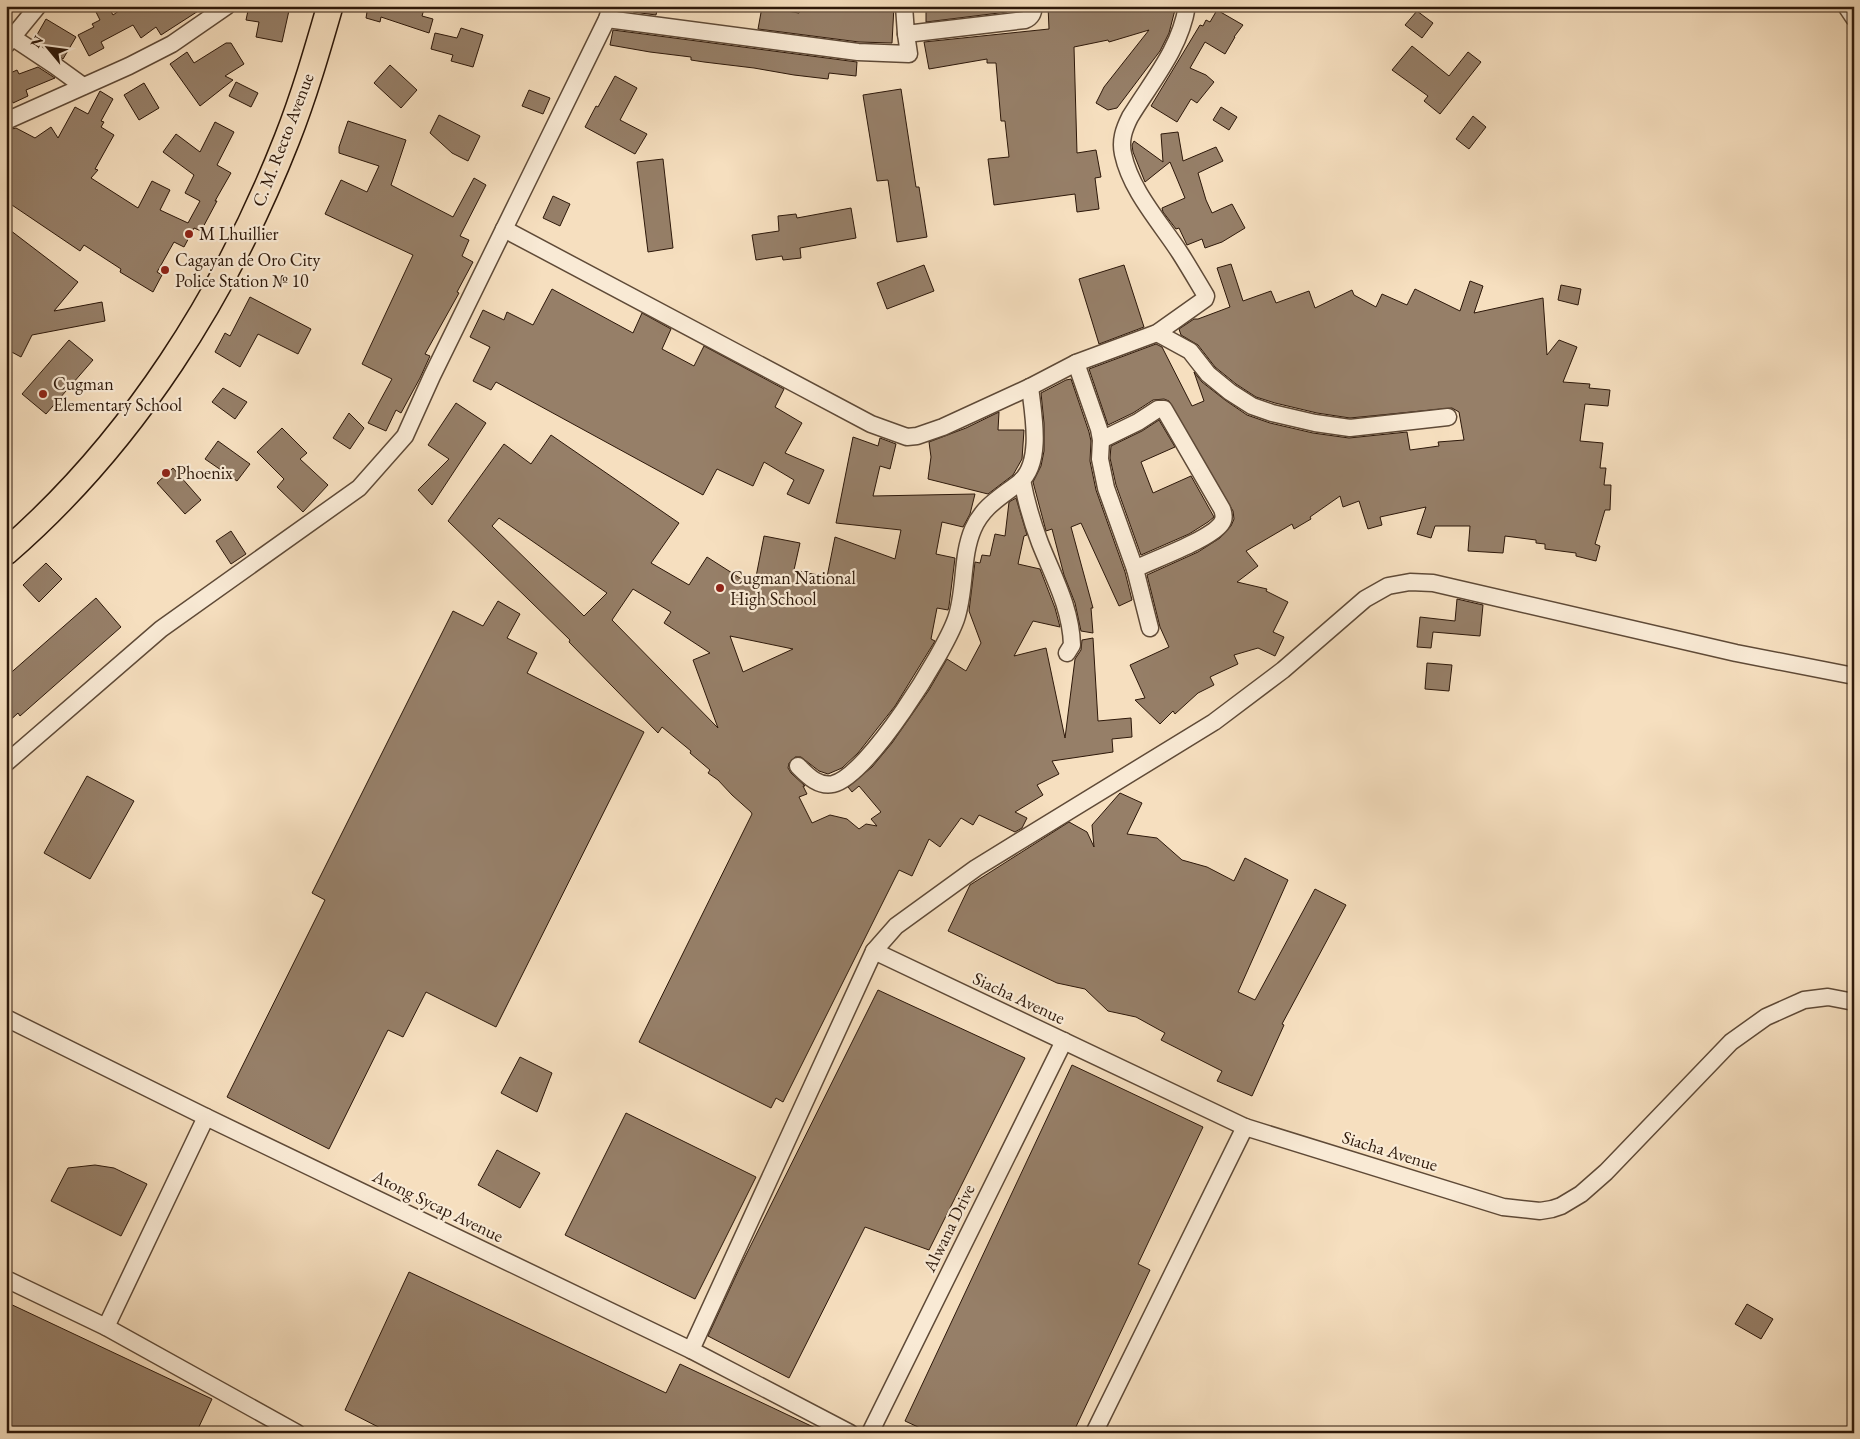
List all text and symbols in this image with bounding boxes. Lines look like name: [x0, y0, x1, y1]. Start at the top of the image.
north arrow: [22, 22, 72, 72]
text: N: [26, 32, 48, 51]
street label: C. M. Recto Avenue: [246, 70, 319, 210]
place label: M Lhuillier: [199, 222, 279, 245]
marker: M Lhuillier: [183, 228, 195, 240]
place label: Cagayan de Oro City Police Station № 10: [175, 248, 321, 292]
marker: Cagayan de Oro City Police Station № 10: [159, 264, 171, 276]
place label: Cugman Elementary School: [53, 372, 182, 416]
marker: Cugman Elementary School: [37, 388, 49, 400]
place label: Phoenix: [176, 461, 233, 484]
marker: Phoenix: [160, 467, 172, 479]
place label: Cugman National High School: [730, 566, 856, 610]
marker: Cugman National High School: [714, 582, 726, 594]
street label: Siacha Avenue: [969, 966, 1069, 1029]
street label: Siacha Avenue: [1339, 1125, 1441, 1176]
street label: Atong Sycap Avenue: [368, 1164, 507, 1247]
street label: Alwana Drive: [917, 1180, 980, 1276]

